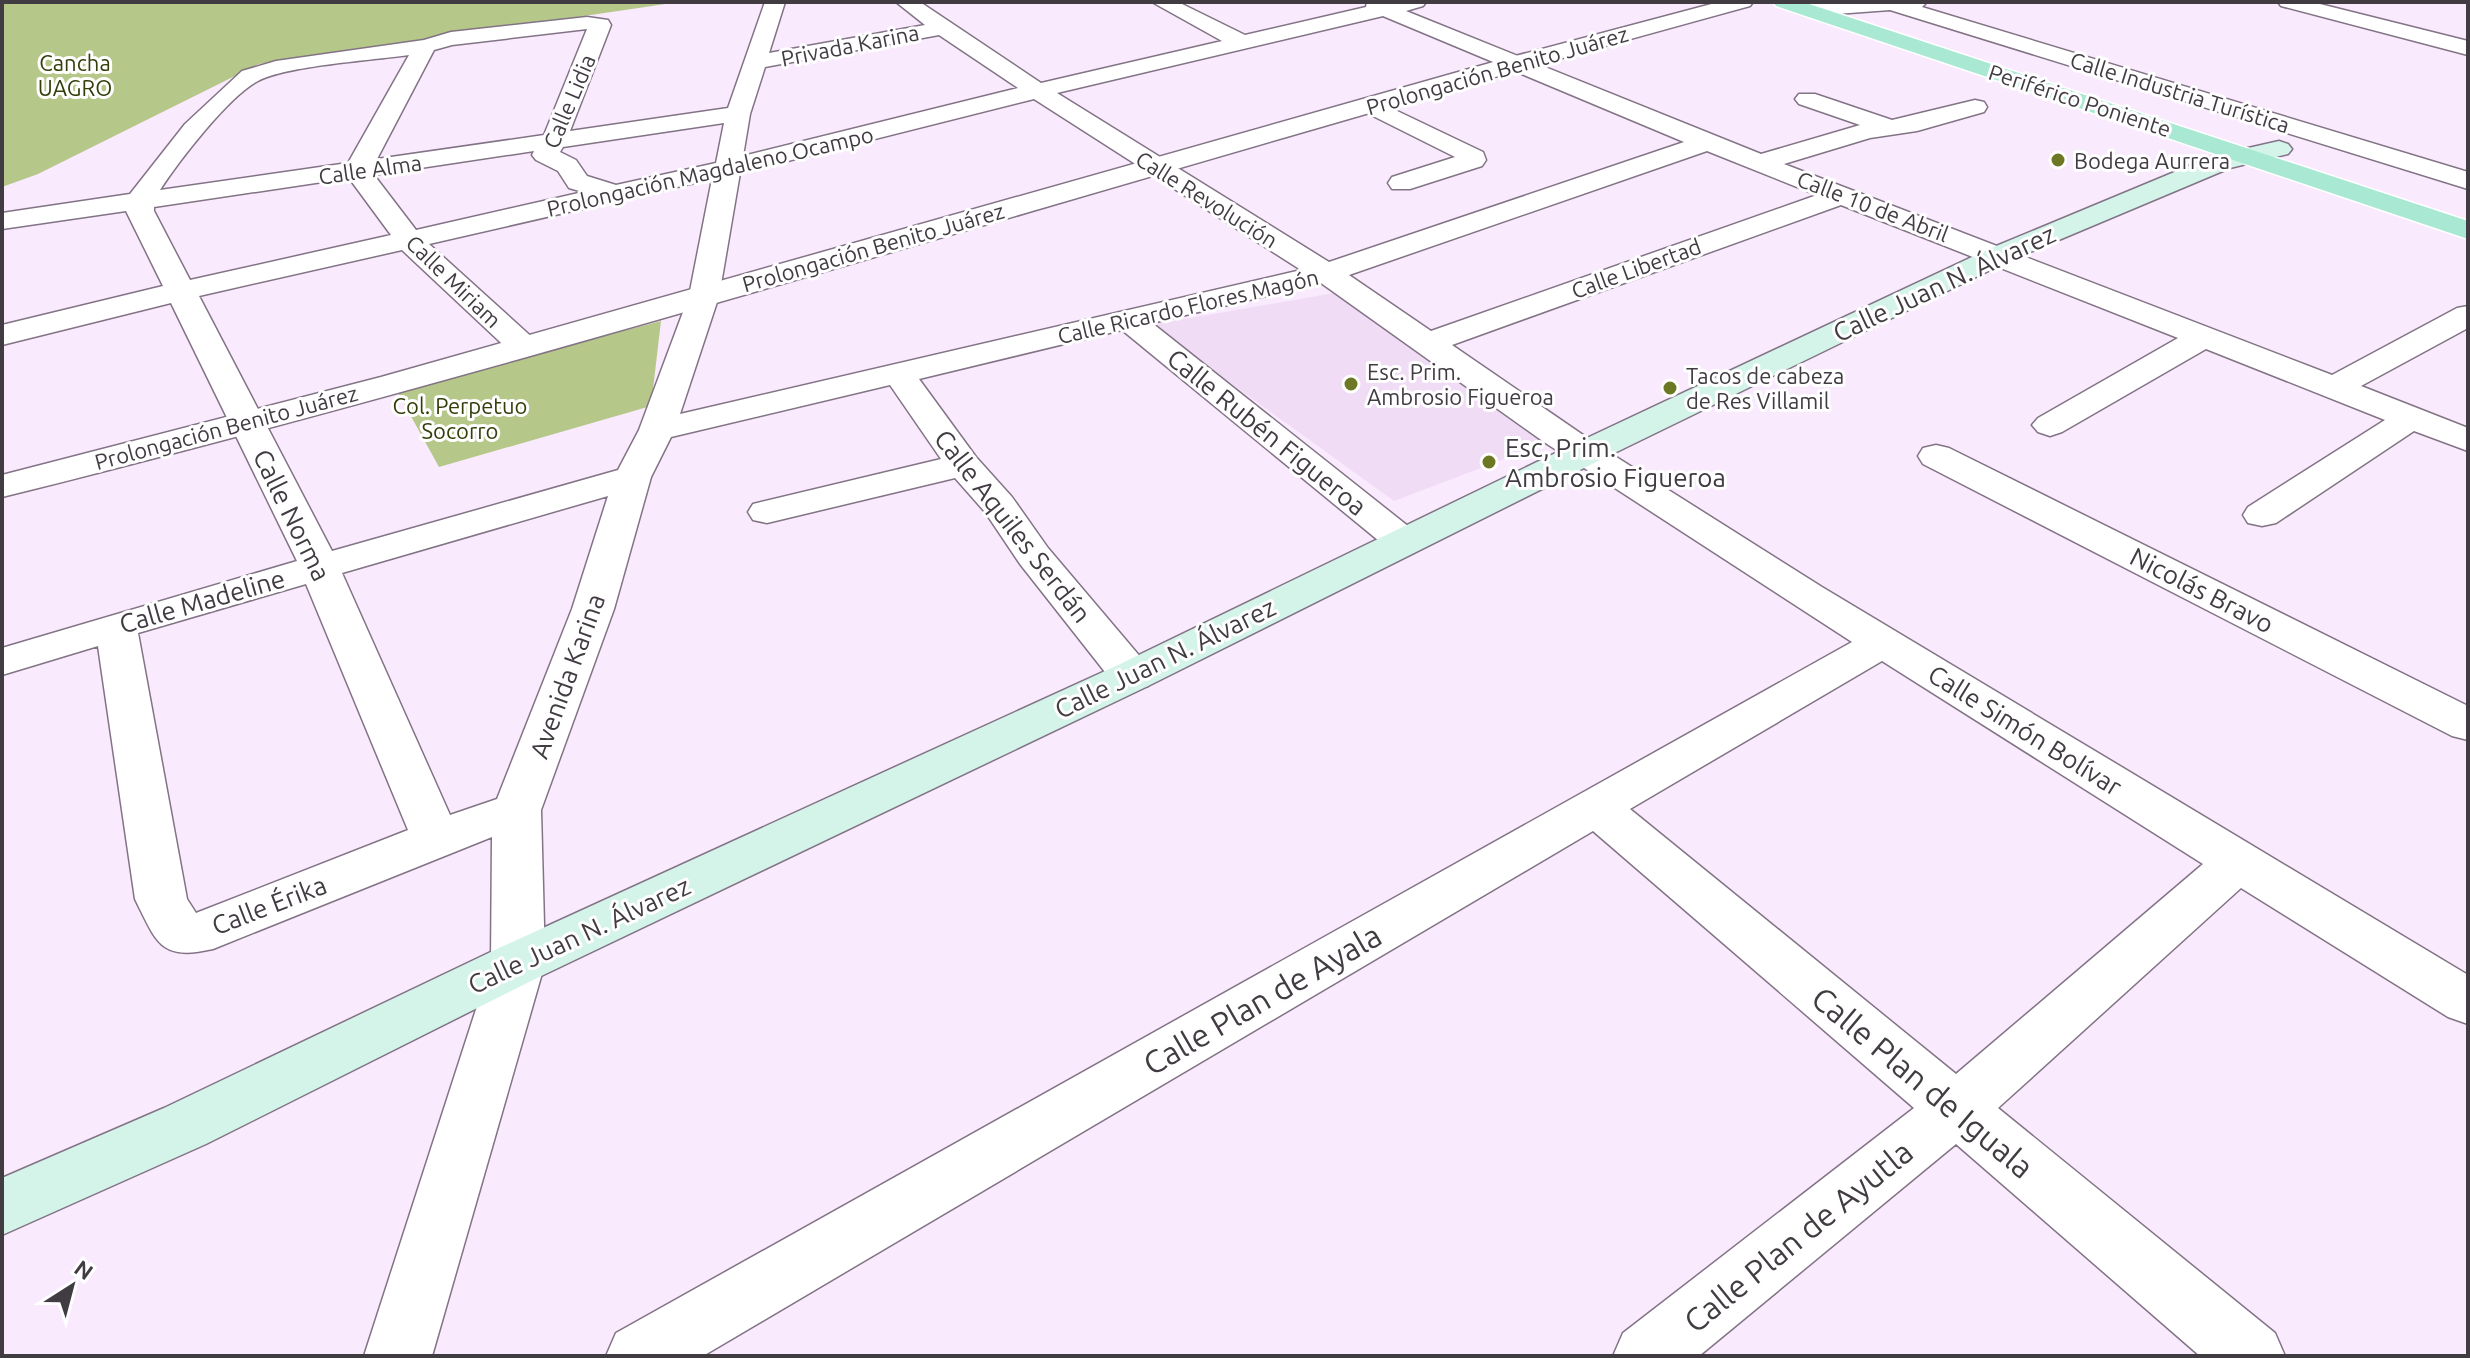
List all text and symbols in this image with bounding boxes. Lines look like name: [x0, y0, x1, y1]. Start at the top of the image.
street label: Privada Karina: [779, 19, 921, 71]
street label: Prolongación Benito Juárez: [1363, 21, 1631, 119]
street label: Calle Industria Turística: [2067, 47, 2293, 137]
park label: Cancha UAGRO: [38, 50, 112, 100]
street label: Calle Lidia: [538, 50, 600, 152]
street label: Periférico Poniente: [1986, 59, 2174, 141]
street label: Prolongación Magdaleno Ocampo: [544, 121, 876, 221]
street label: Calle Revolución: [1132, 145, 1282, 253]
place label: Bodega Aurrera: [2074, 148, 2230, 173]
street label: Calle Alma: [317, 149, 423, 189]
marker: Bodega Aurrera: [2049, 151, 2067, 169]
street label: Calle 10 de Abril: [1794, 166, 1952, 246]
street label: Prolongación Benito Juárez: [739, 198, 1007, 296]
street label: Calle Juan N. Álvarez: [1828, 218, 2060, 347]
street label: Calle Miriam: [401, 230, 507, 332]
street label: Calle Libertad: [1568, 233, 1704, 303]
street label: Calle Ricardo Flores Magón: [1055, 264, 1321, 348]
street label: Calle Rubén Figueroa: [1162, 343, 1372, 521]
place label: Esc. Prim. Ambrosio Figueroa: [1367, 359, 1554, 409]
place label: Tacos de cabeza de Res Villamil: [1686, 363, 1844, 413]
marker: Esc. Prim. Ambrosio Figueroa: [1342, 375, 1360, 393]
marker: Tacos de cabeza de Res Villamil: [1661, 379, 1679, 397]
street label: Prolongación Benito Juárez: [92, 380, 360, 474]
park label: Col. Perpetuo Socorro: [393, 393, 527, 443]
street label: Calle Aquiles Serdán: [929, 424, 1097, 628]
place label: Esc, Prim. Ambrosio Figueroa: [1505, 433, 1726, 492]
street label: Calle Norma: [248, 445, 336, 585]
marker: Esc, Prim. Ambrosio Figueroa: [1480, 453, 1498, 471]
street label: Nicolás Bravo: [2125, 541, 2279, 639]
street label: Calle Madeline: [116, 563, 288, 639]
street label: Avenida Karina: [524, 590, 610, 762]
street label: Calle Juan N. Álvarez: [1050, 591, 1280, 724]
street label: Calle Simón Bolívar: [1923, 659, 2127, 801]
street label: Calle Érika: [207, 869, 330, 940]
street label: Calle Juan N. Álvarez: [463, 870, 695, 999]
street label: Calle Plan de Ayala: [1137, 916, 1387, 1082]
street label: Calle Plan de Iguala: [1805, 979, 2041, 1185]
street label: Calle Plan de Ayutla: [1677, 1133, 1919, 1339]
north arrow: [32, 1246, 112, 1326]
text: N: [70, 1254, 98, 1284]

